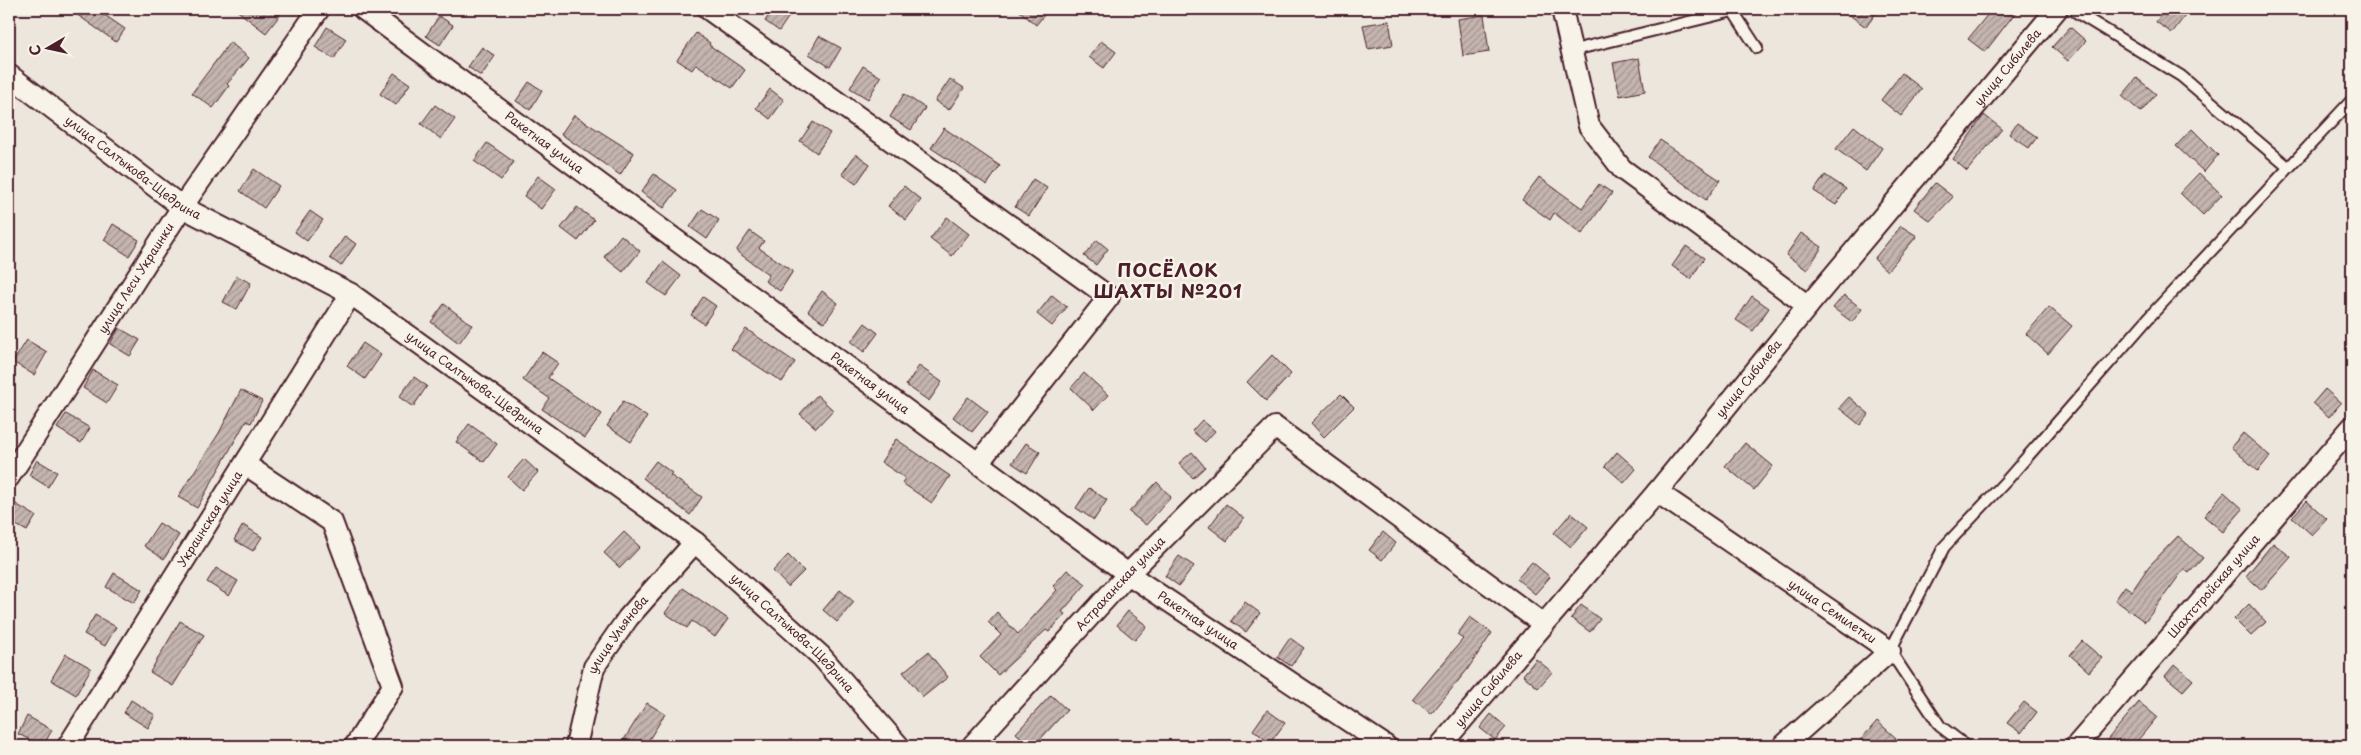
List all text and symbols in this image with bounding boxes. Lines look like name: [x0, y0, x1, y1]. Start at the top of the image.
north arrow: [22, 22, 72, 72]
street label: улица Сибилева: [1970, 24, 2045, 109]
text: С: [23, 43, 46, 57]
street label: Ракетная улица: [501, 107, 588, 177]
street label: улица Салтыкова-Щедрина: [62, 111, 205, 224]
street label: улица Леси Украинки: [93, 219, 178, 337]
district label: ПОСЁЛОК ШАХТЫ №201: [1093, 256, 1243, 304]
street label: улица Салтыкова-Щедрина: [403, 327, 548, 438]
street label: улица Сибилева: [1711, 335, 1786, 421]
street label: Ракетная улица: [827, 347, 914, 418]
street label: Украинская улица: [173, 466, 246, 570]
street label: Шахтстройская улица: [2163, 530, 2264, 642]
street label: Астраханская улица: [1071, 532, 1169, 634]
street label: улица Салтыкова-Щедрина: [727, 568, 859, 696]
street label: улица Семилетки: [1785, 574, 1880, 647]
street label: Ракетная улица: [1154, 586, 1243, 654]
street label: улица Ульянова: [583, 591, 652, 675]
street label: улица Сибилева: [1450, 646, 1526, 731]

